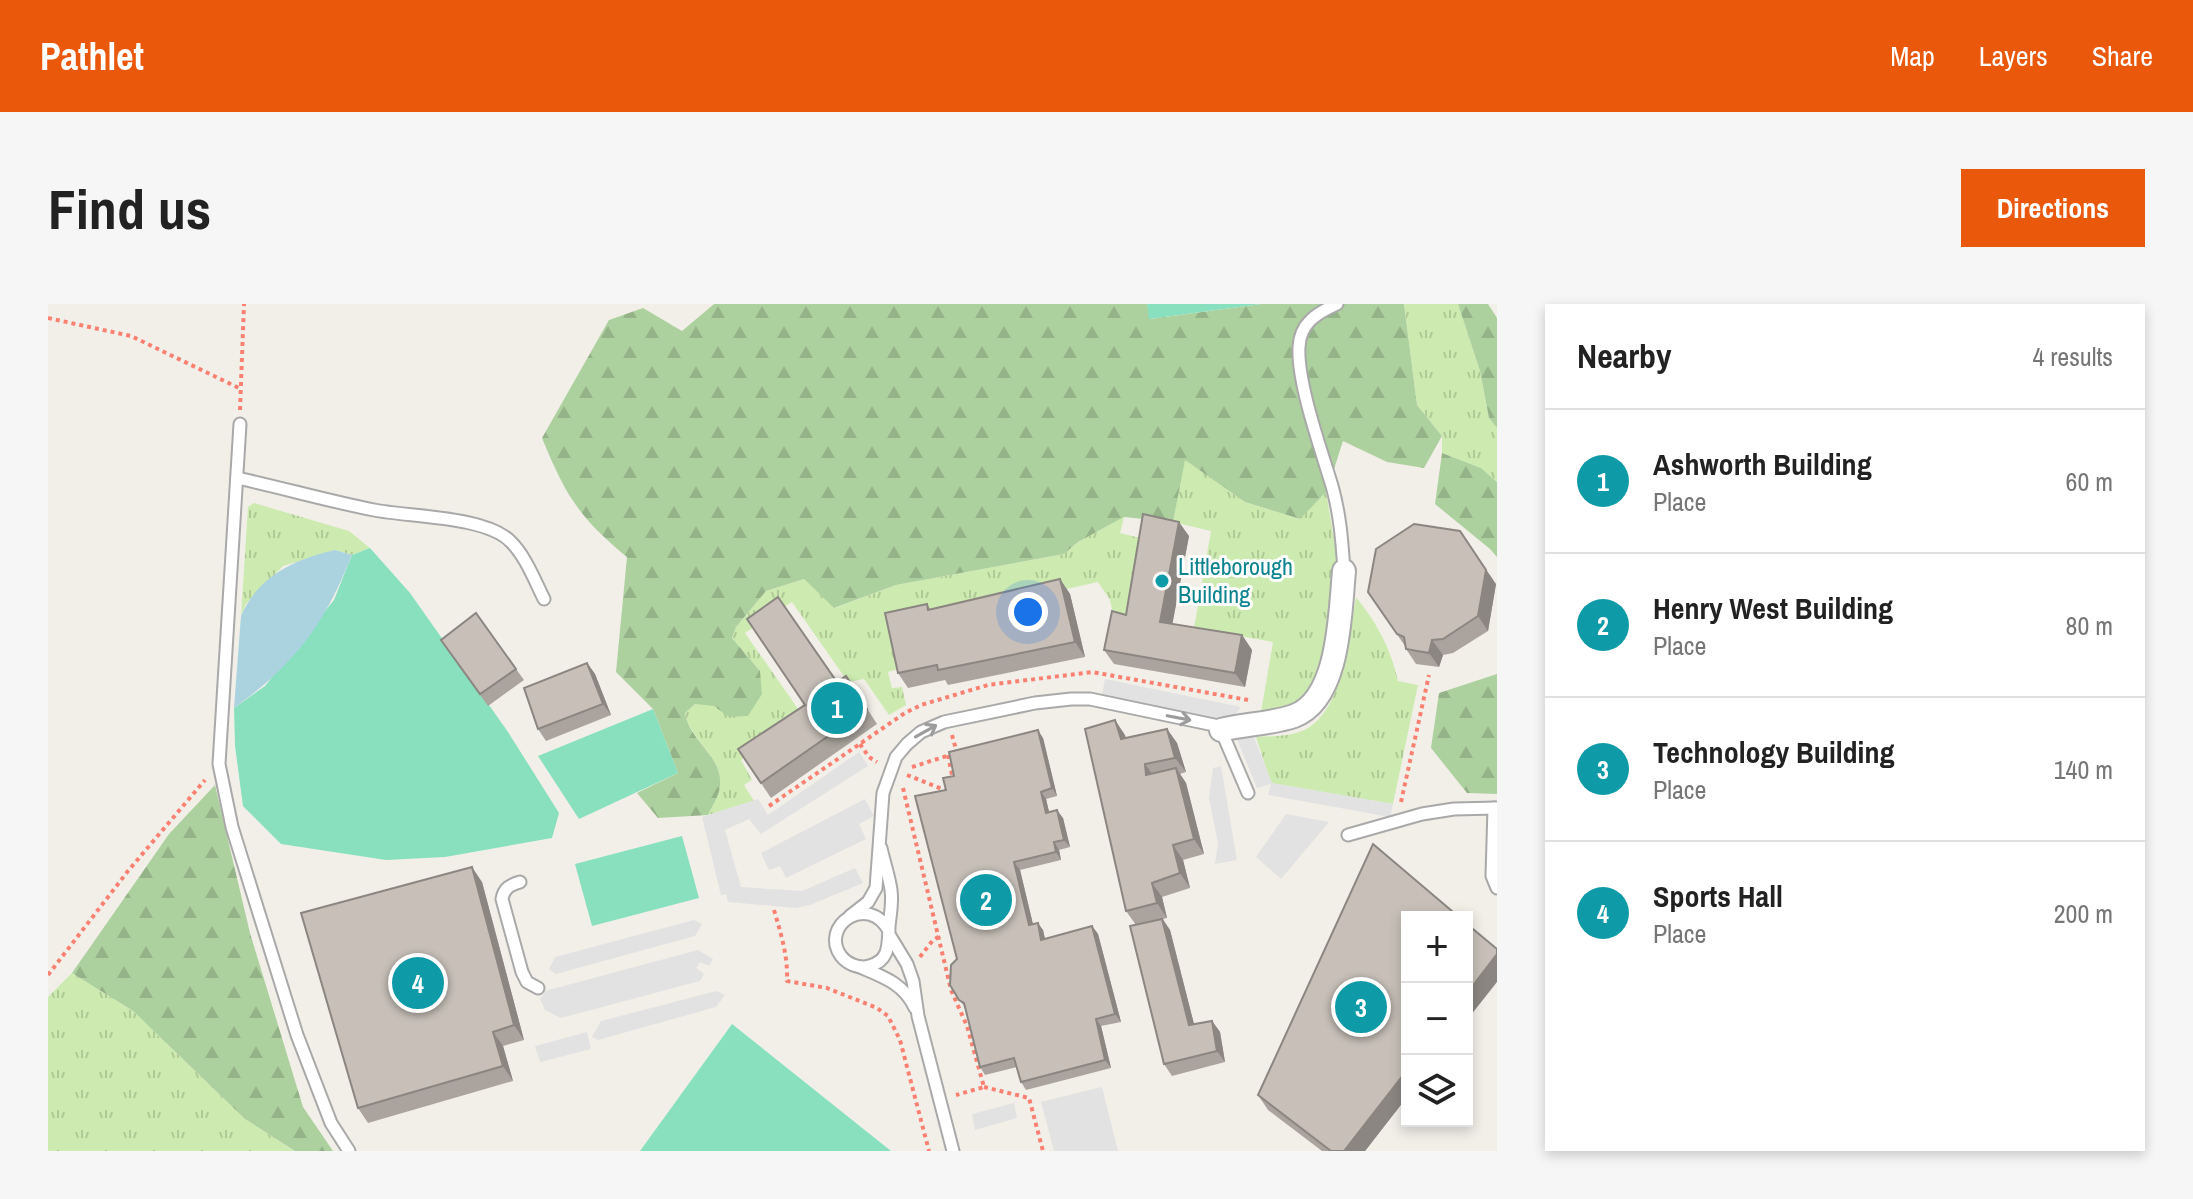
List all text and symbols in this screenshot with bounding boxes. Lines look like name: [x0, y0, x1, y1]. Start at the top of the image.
text: Pathlet: [40, 31, 144, 82]
text: Map: [1890, 37, 1935, 75]
text: Layers: [1979, 37, 2048, 75]
text: Share: [2092, 37, 2153, 75]
button: Directions: [1961, 169, 2145, 247]
text: Find us: [48, 171, 211, 246]
text: Nearby: [1577, 333, 1672, 379]
text: 4 results: [2032, 339, 2113, 374]
text: Ashworth Building: [1653, 444, 1872, 484]
text: 1: [1597, 464, 1609, 499]
text: 60 m: [2066, 464, 2113, 499]
text: Place: [1653, 484, 1706, 519]
place label: Littleborough Building: [1178, 550, 1293, 610]
marker: Littleborough Building: [1153, 572, 1171, 590]
text: Henry West Building: [1653, 588, 1893, 628]
your location: [1008, 592, 1048, 632]
text: 2: [1597, 608, 1609, 643]
text: 80 m: [2066, 608, 2113, 643]
text: Place: [1653, 628, 1706, 663]
pin: 1: [811, 678, 863, 738]
one-way arrow: [1166, 711, 1191, 726]
one-way arrow: [914, 723, 937, 739]
text: Technology Building: [1653, 732, 1895, 772]
text: 3: [1597, 752, 1609, 787]
text: 140 m: [2054, 752, 2113, 787]
text: Place: [1653, 772, 1706, 807]
pin: 2: [960, 870, 1012, 930]
text: Sports Hall: [1653, 876, 1783, 916]
text: 4: [1597, 896, 1609, 931]
text: 200 m: [2054, 896, 2113, 931]
map controls: [1401, 911, 1473, 1127]
button: +: [1401, 911, 1473, 983]
text: Place: [1653, 916, 1706, 951]
pin: 4: [392, 953, 444, 1013]
pin: 3: [1335, 977, 1387, 1037]
button: −: [1401, 983, 1473, 1055]
button: layers: [1401, 1055, 1473, 1127]

